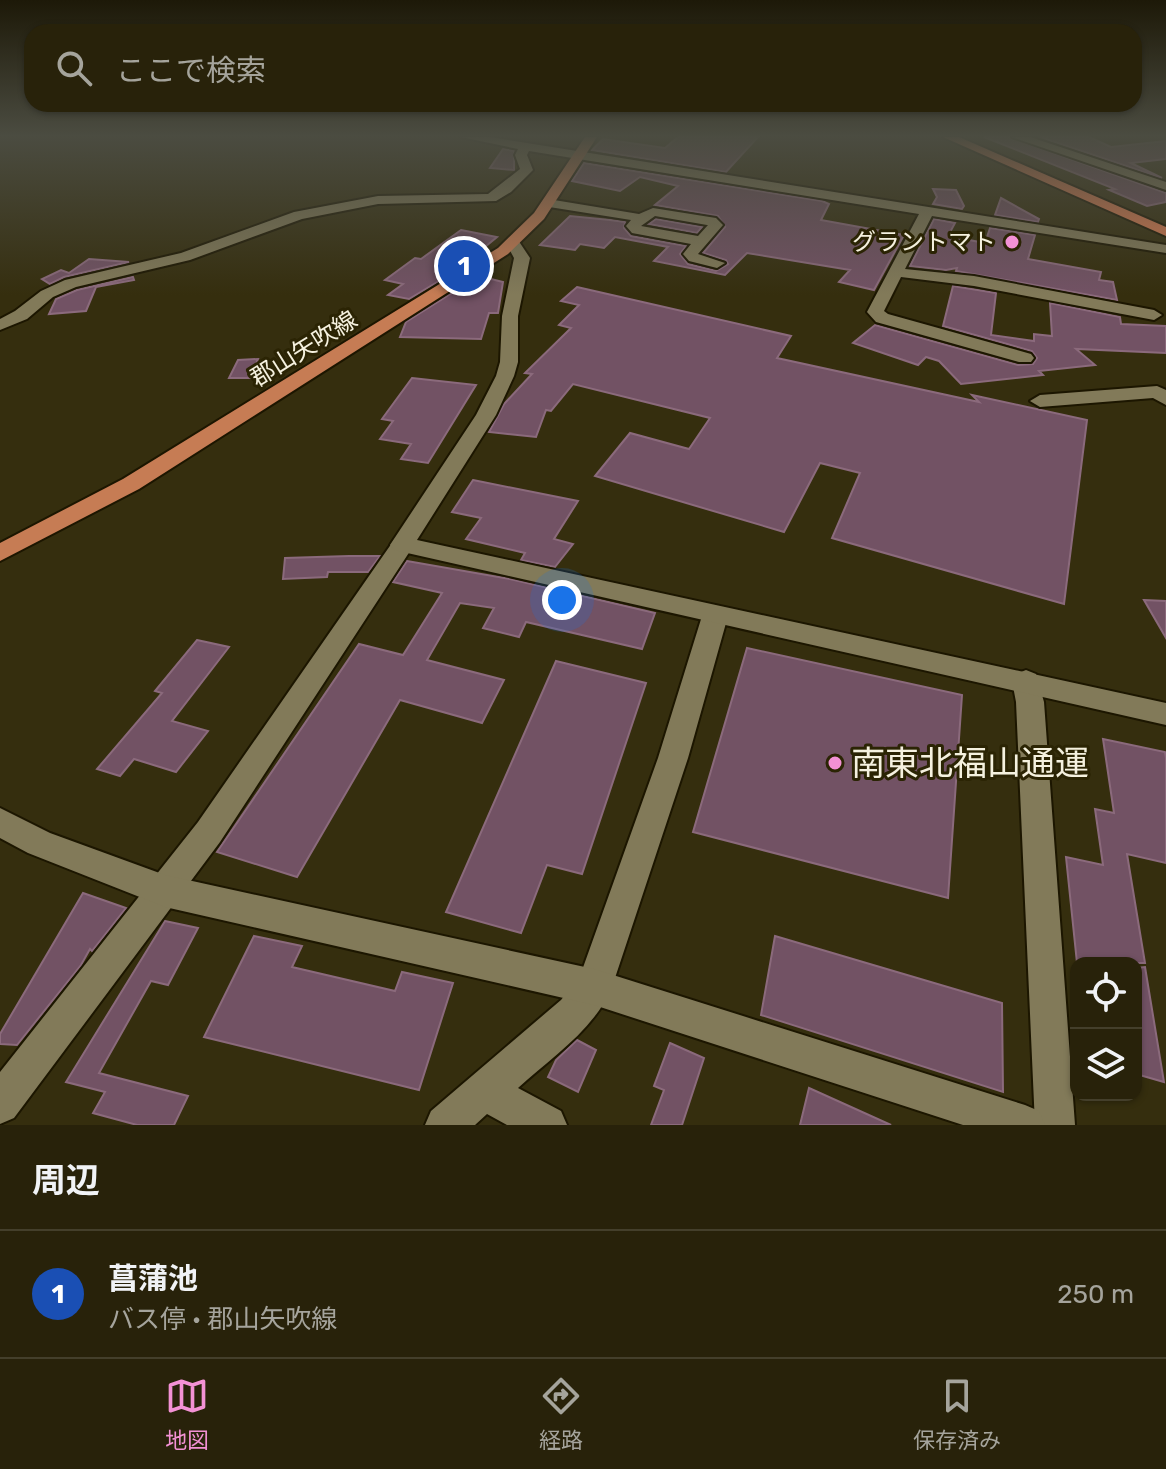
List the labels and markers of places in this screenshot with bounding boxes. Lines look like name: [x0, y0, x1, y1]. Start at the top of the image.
place label: グラントマト: [852, 228, 996, 256]
marker: グラントマト: [1003, 233, 1021, 251]
pin: 1: [438, 236, 490, 296]
place label: 南東北福山通運: [851, 743, 1089, 784]
marker: 南東北福山通運: [826, 754, 844, 772]

